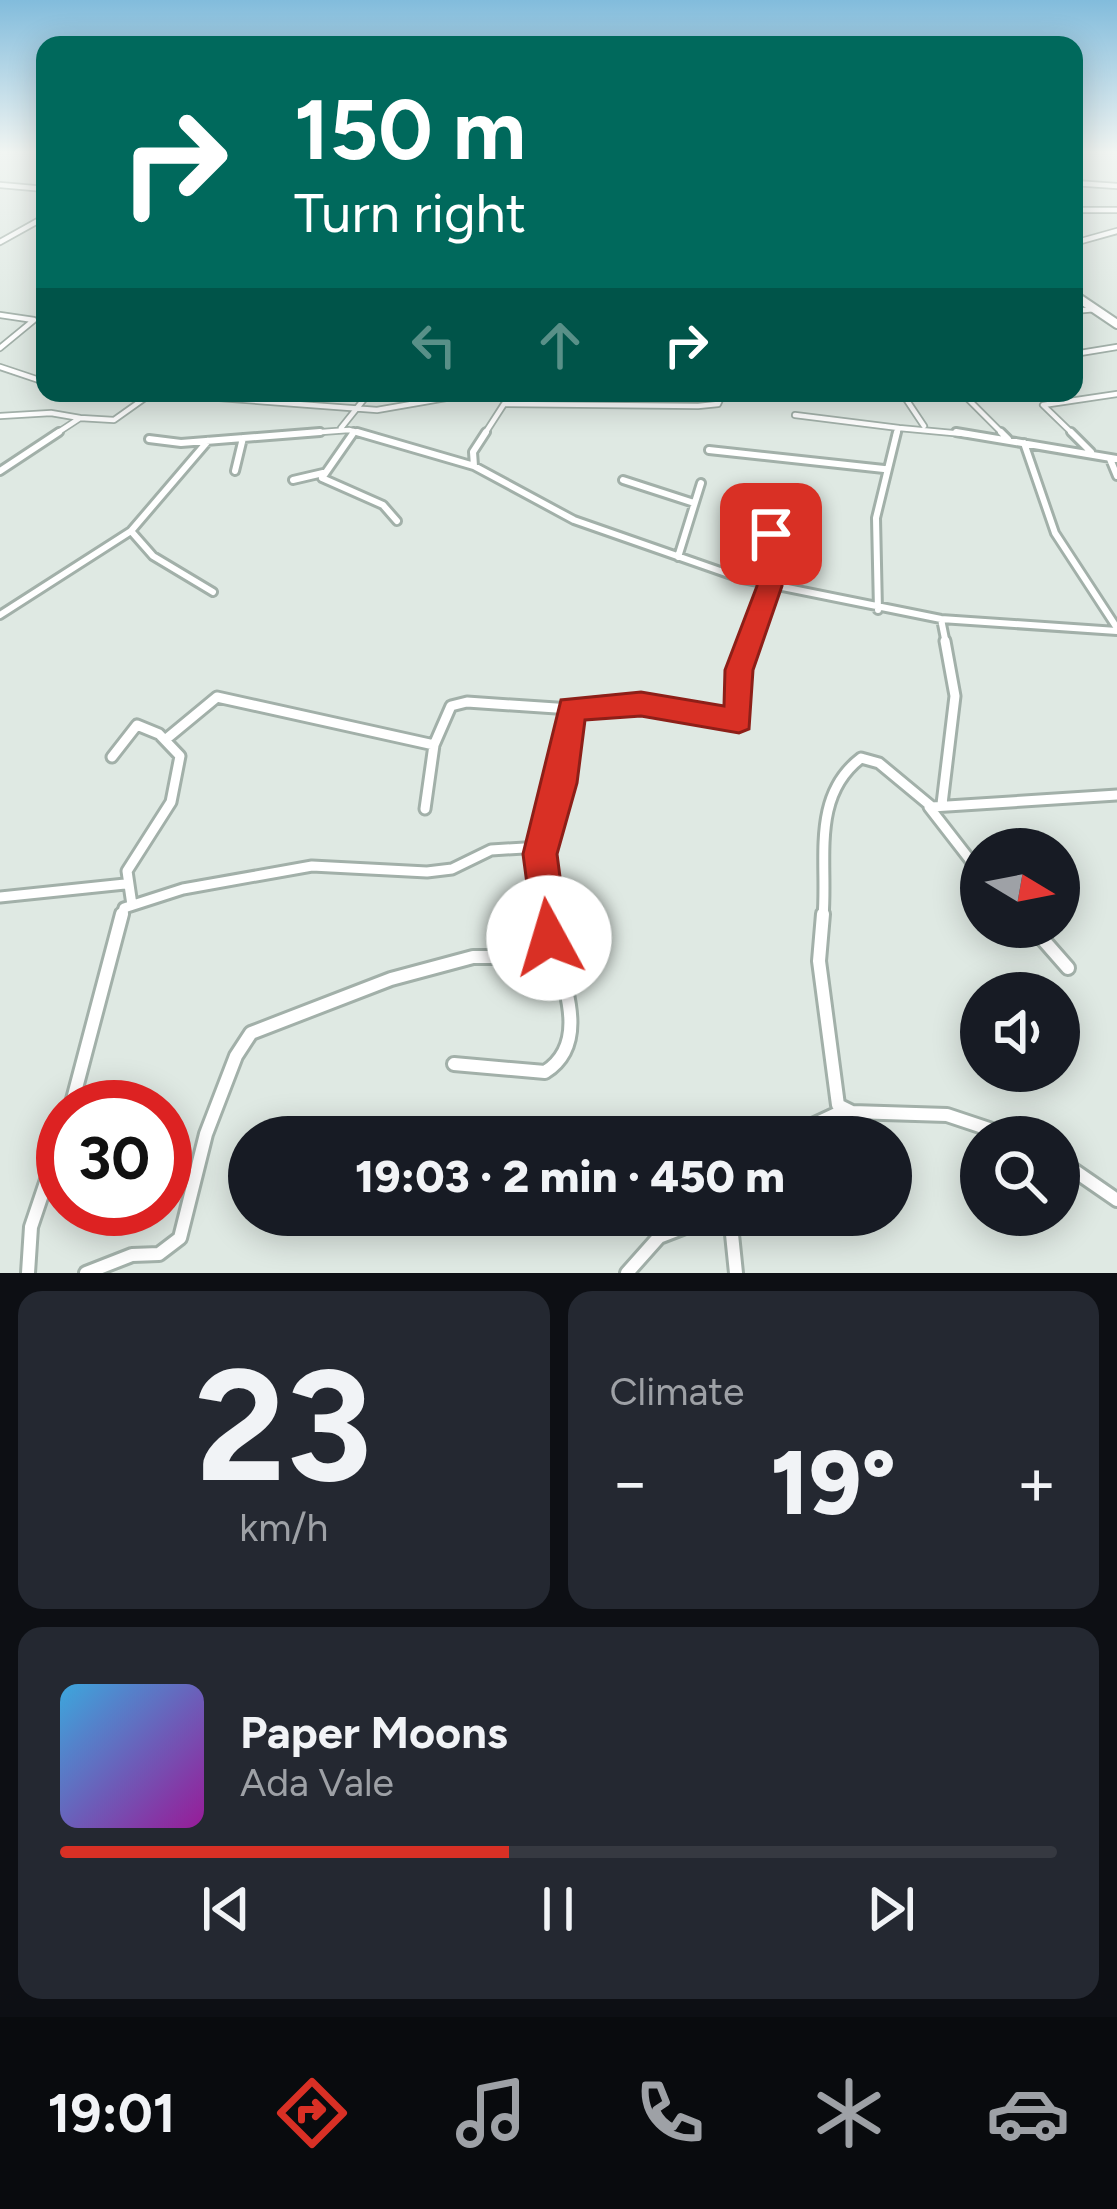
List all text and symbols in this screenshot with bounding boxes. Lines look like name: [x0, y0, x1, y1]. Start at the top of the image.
text: 150 m: [294, 79, 526, 180]
icon: right: [96, 84, 252, 240]
text: Turn right: [294, 181, 526, 246]
icon: left: [401, 312, 467, 378]
icon: ahead: [527, 312, 593, 378]
icon: right: [653, 312, 719, 378]
pin: [720, 483, 822, 585]
icon: arrive: [738, 501, 804, 567]
north arrow: [960, 828, 1080, 948]
map controls: [960, 828, 1080, 1236]
position arrow: [486, 875, 612, 1001]
button: sound: [960, 972, 1080, 1092]
speed limit sign: 30: [36, 1080, 192, 1236]
button: search: [960, 1116, 1080, 1236]
text: 19:03 · 2 min · 450 m: [355, 1149, 785, 1203]
text: 23: [195, 1332, 372, 1519]
text: Climate: [610, 1368, 744, 1415]
text: 19°: [770, 1428, 896, 1537]
text: −: [610, 1442, 651, 1522]
text: +: [1016, 1442, 1057, 1522]
text: km/h: [239, 1504, 328, 1551]
text: Paper Moons: [240, 1705, 508, 1759]
text: Ada Vale: [240, 1759, 394, 1806]
icon: previous: [193, 1876, 259, 1942]
icon: pause: [525, 1876, 591, 1942]
icon: next: [858, 1876, 924, 1942]
icon: directions: [270, 2071, 354, 2155]
icon: music: [449, 2071, 533, 2155]
icon: phone: [628, 2071, 712, 2155]
icon: climate: [807, 2071, 891, 2155]
icon: car: [986, 2071, 1070, 2155]
text: 19:01: [47, 2081, 176, 2146]

